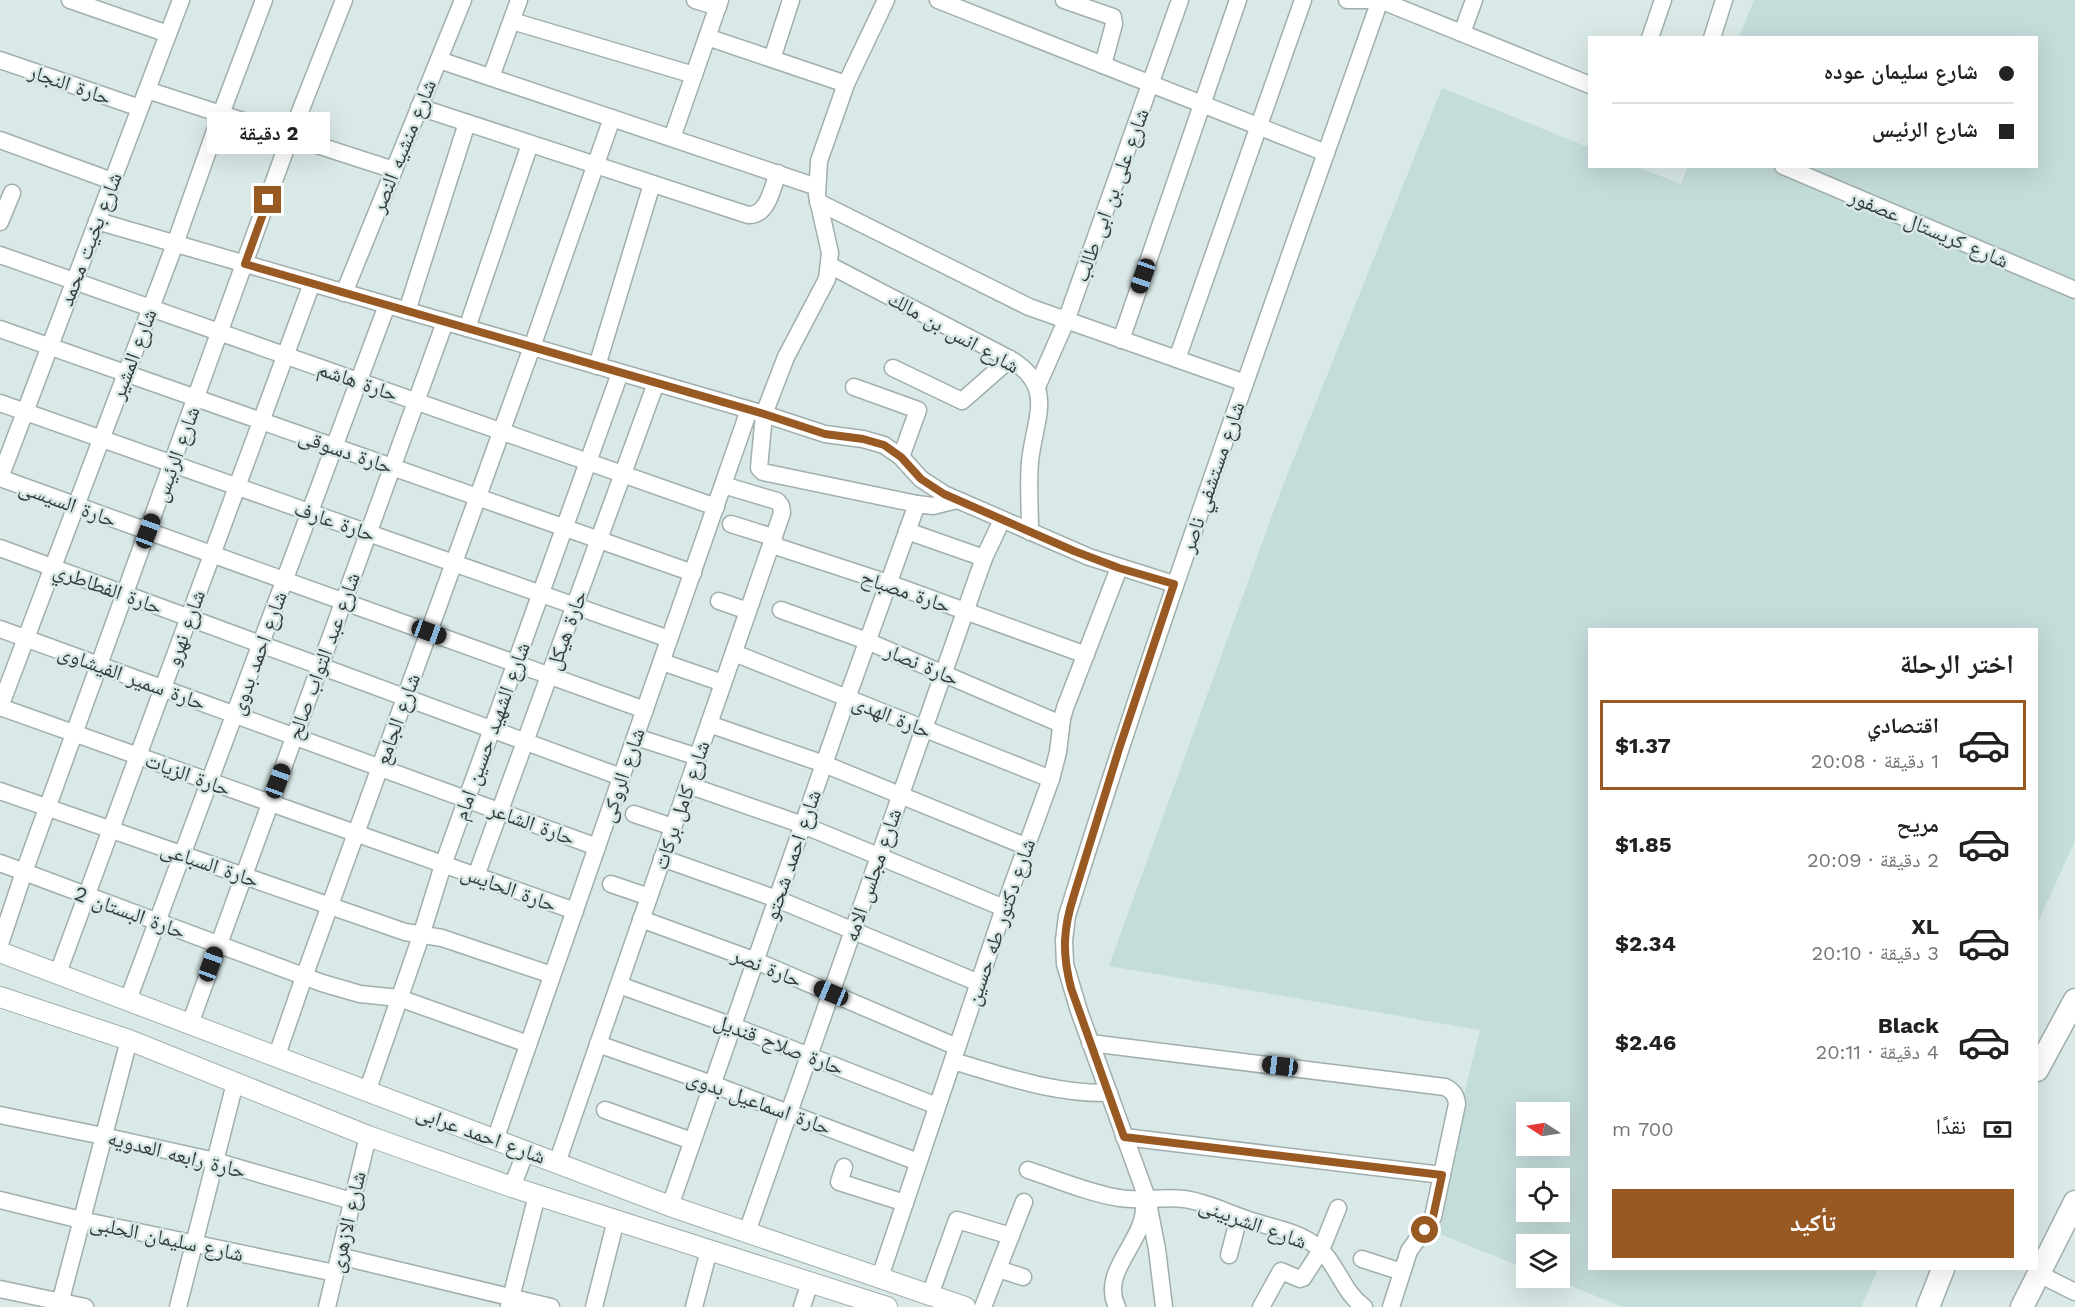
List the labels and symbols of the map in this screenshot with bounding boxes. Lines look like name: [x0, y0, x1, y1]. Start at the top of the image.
street label: حارة النجار: [25, 58, 114, 110]
street label: شارع منشيه النصر: [365, 76, 442, 218]
street label: شارع على بن ابى طالب: [1068, 105, 1155, 286]
callout: 2 دقيقة: [206, 113, 330, 155]
street label: شارع بخيت محمد: [53, 169, 128, 310]
street label: شارع كريستال عصفور: [1844, 183, 2013, 274]
route end: [254, 186, 281, 213]
car: [1129, 256, 1157, 296]
street label: شارع انس بن مالك: [883, 286, 1024, 379]
street label: شارع المشير: [104, 305, 163, 404]
street label: حارة هاشم: [314, 356, 402, 408]
street label: شارع مستشفي ناصر: [1174, 398, 1254, 558]
street label: شارع الرئيس: [147, 403, 206, 505]
street label: حارة دسوقى: [295, 423, 396, 480]
street label: حارة السيسى: [16, 474, 120, 533]
street label: حارة عارف: [291, 495, 379, 547]
car: [133, 511, 163, 551]
street label: حارة الفطاطري: [49, 557, 166, 623]
street label: حارة مصباح: [858, 564, 954, 619]
street label: شارع عبد التواب صالح: [281, 569, 366, 744]
street label: شارع نهرو: [160, 587, 211, 670]
street label: حارة هيكل: [540, 587, 593, 674]
street label: شارع احمد بدوى: [224, 588, 293, 719]
car: [409, 617, 449, 647]
street label: حارة نصار: [880, 637, 963, 691]
street label: حارة سمير الفيشاوى: [55, 639, 209, 715]
street label: شارع الشهيد حسين امام: [447, 639, 537, 824]
street label: شارع الجامع: [369, 670, 426, 768]
street label: حارة الهدى: [849, 689, 935, 743]
street label: شارع الروكى: [594, 725, 651, 826]
street label: شارع كامل بركات: [647, 737, 716, 873]
street label: حارة الزيات: [142, 747, 234, 801]
car: [263, 761, 293, 801]
street label: شارع احمد شحتو: [758, 786, 827, 924]
street label: حارة الشاعر: [484, 795, 579, 850]
street label: شارع مجلس الامه: [838, 805, 907, 945]
street label: شارع دكتور طه حسين: [960, 835, 1041, 1009]
street label: حارة السباعى: [157, 836, 262, 893]
street label: حارة الحايس: [457, 859, 560, 918]
street label: حارة البستان 2: [71, 880, 189, 944]
street label: حارة نصر: [727, 941, 806, 992]
car: [196, 944, 226, 984]
car: [811, 978, 851, 1008]
street label: حارة صلاح قنديل: [710, 1008, 847, 1081]
car: [1261, 1055, 1299, 1077]
street label: حارة اسماعيل بدوى: [683, 1064, 834, 1141]
street label: شارع احمد عرابى: [413, 1099, 549, 1170]
north arrow: [1516, 1102, 1570, 1156]
street label: حارة رابعه العدويه: [105, 1125, 249, 1183]
street label: شارع الازهرى: [323, 1169, 372, 1275]
street label: شارع الشربينى: [1195, 1192, 1310, 1255]
street label: شارع سليمان الحلبى: [88, 1210, 246, 1267]
route start: [1411, 1216, 1438, 1243]

